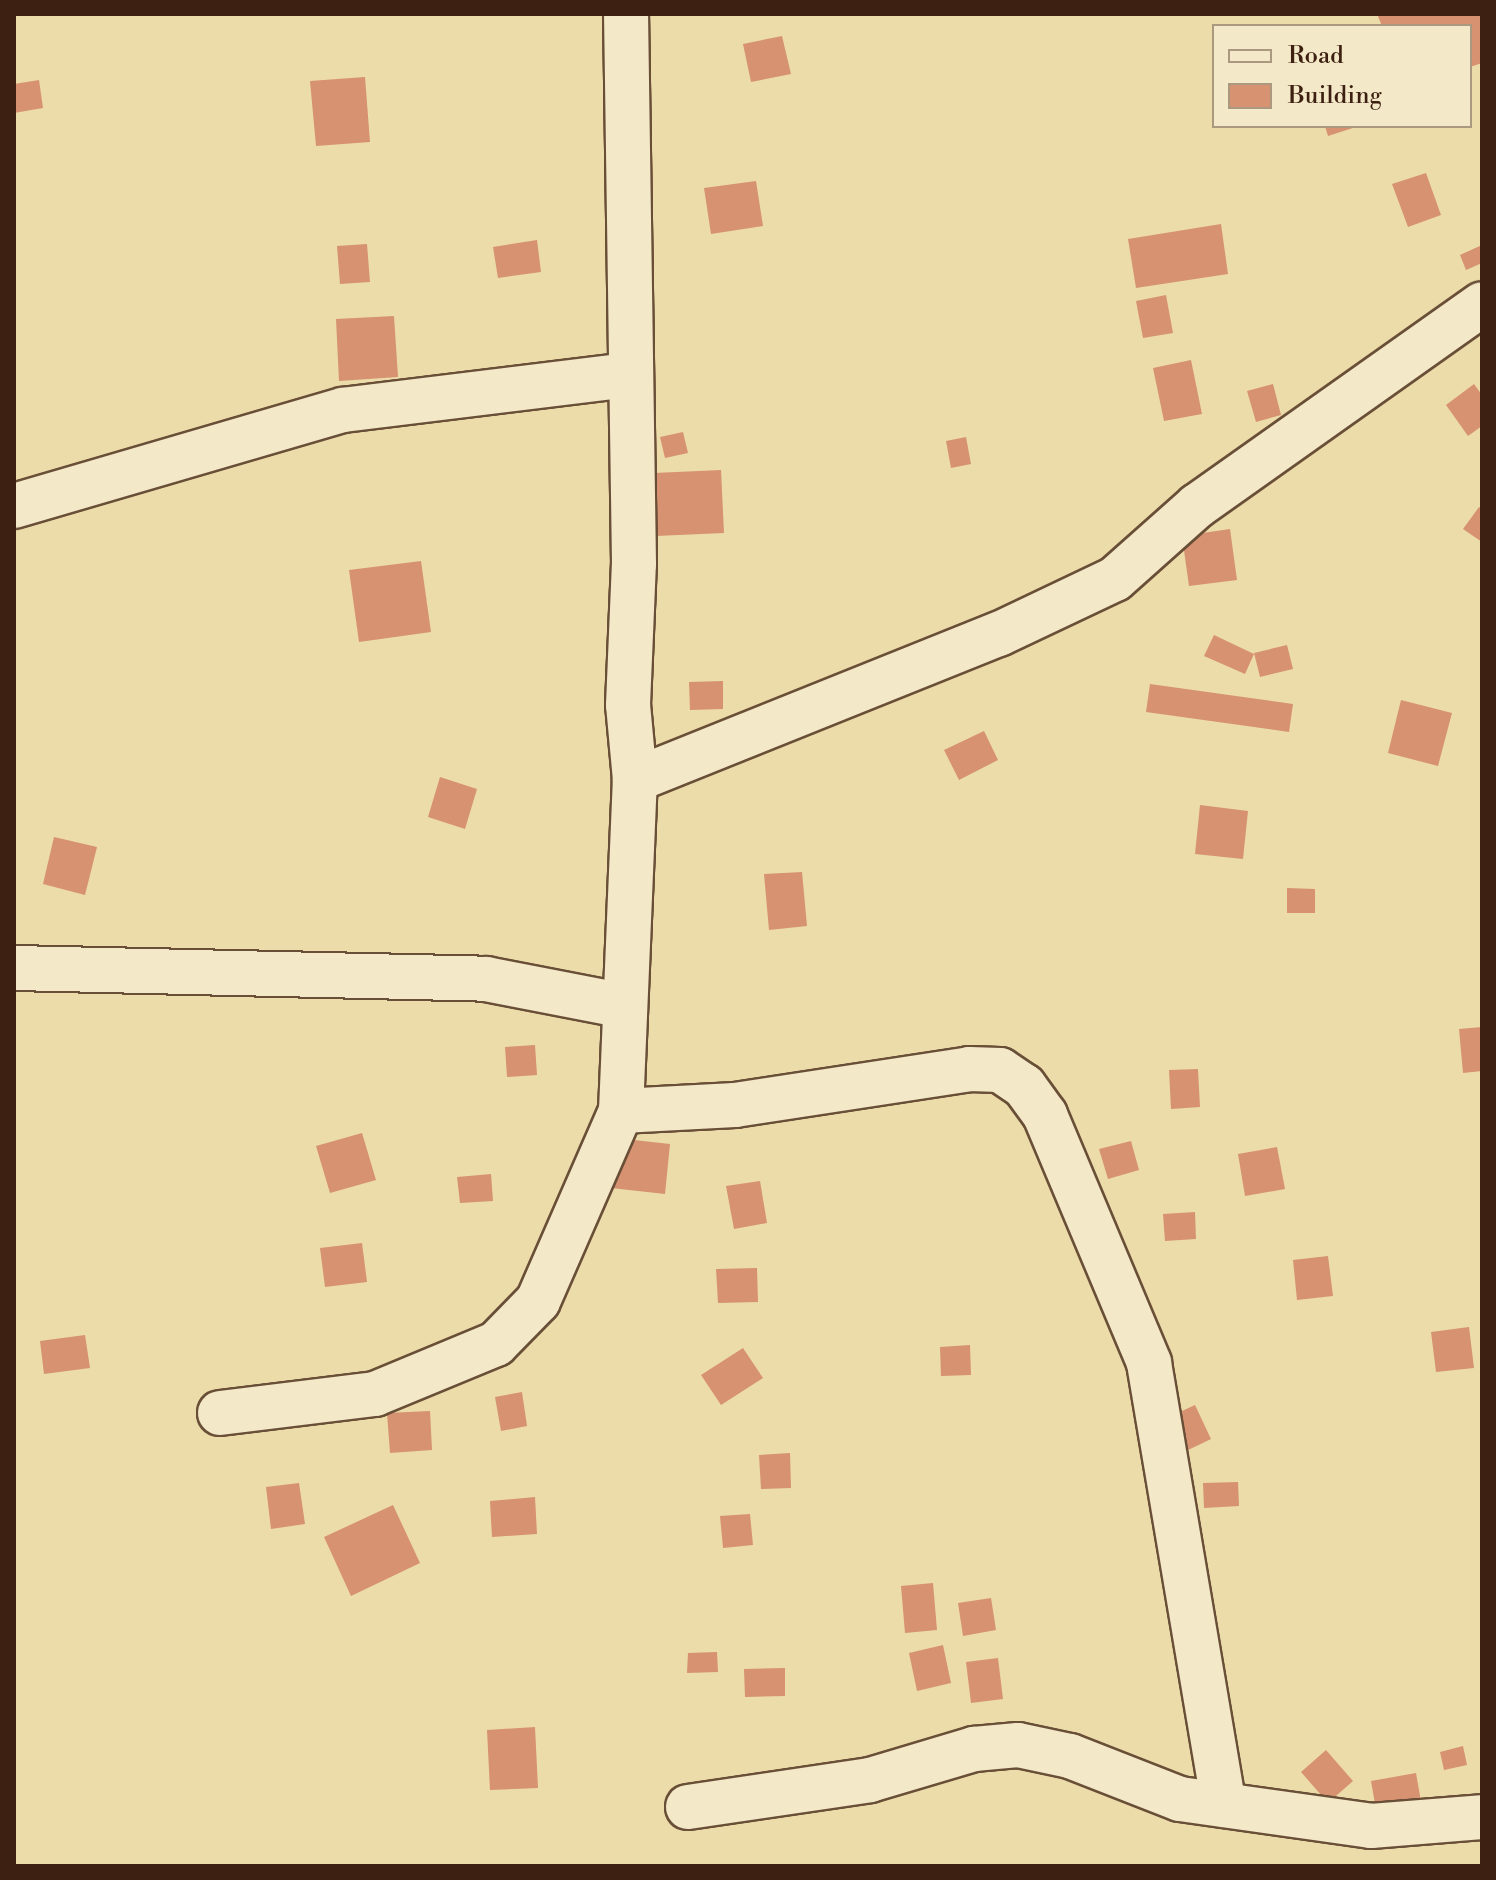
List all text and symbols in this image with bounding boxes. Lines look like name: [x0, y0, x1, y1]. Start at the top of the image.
legend: [1212, 24, 1472, 128]
text: Road: [1288, 41, 1344, 71]
text: Building: [1288, 81, 1382, 111]

